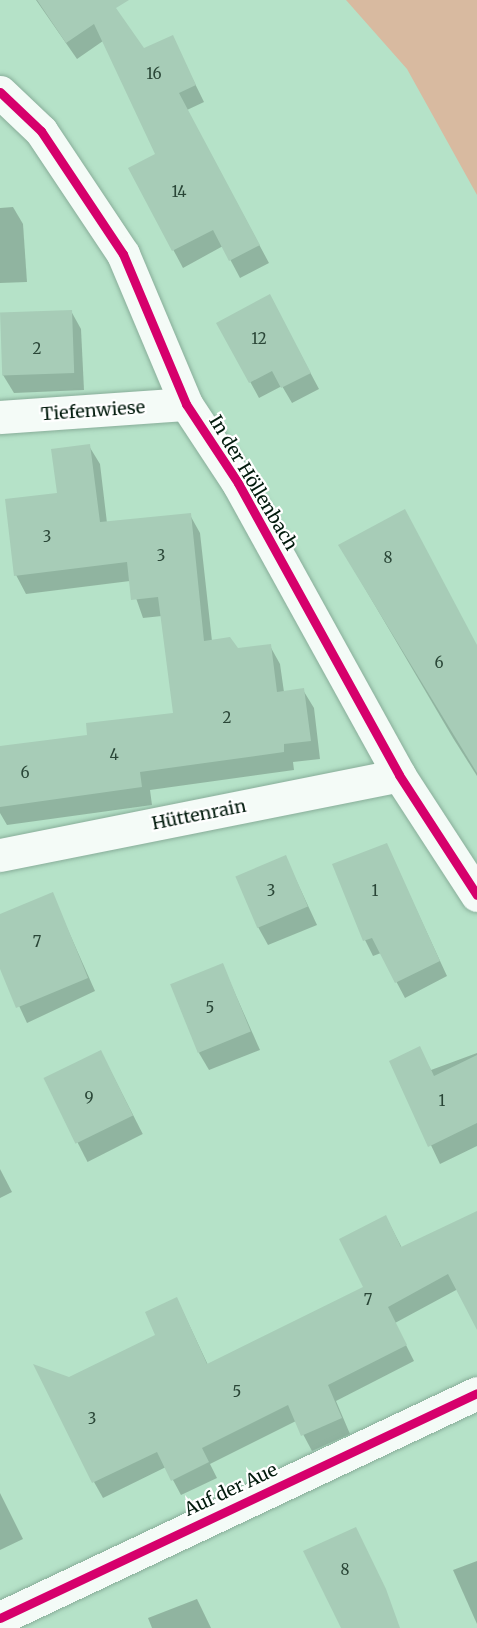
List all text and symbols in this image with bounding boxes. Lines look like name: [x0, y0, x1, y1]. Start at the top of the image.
house number: 16: [146, 65, 162, 83]
house number: 14: [171, 183, 187, 201]
house number: 12: [251, 330, 267, 348]
house number: 2: [33, 340, 41, 358]
street label: Tiefenwiese: [40, 397, 146, 425]
street label: In der Höllenbach: [204, 412, 302, 554]
house number: 3: [43, 528, 51, 546]
house number: 3: [157, 547, 165, 565]
house number: 8: [384, 549, 392, 567]
house number: 6: [434, 654, 444, 672]
house number: 2: [223, 709, 231, 727]
house number: 4: [109, 746, 119, 764]
house number: 6: [20, 764, 30, 782]
street label: Hüttenrain: [150, 795, 248, 835]
house number: 3: [267, 882, 275, 900]
house number: 1: [372, 882, 378, 900]
house number: 7: [33, 933, 41, 951]
house number: 5: [206, 999, 214, 1017]
house number: 9: [84, 1089, 94, 1107]
house number: 1: [439, 1092, 445, 1110]
house number: 7: [364, 1291, 372, 1309]
house number: 5: [233, 1383, 241, 1401]
house number: 3: [88, 1410, 96, 1428]
street label: Auf der Aue: [181, 1459, 281, 1521]
house number: 8: [341, 1561, 349, 1579]

